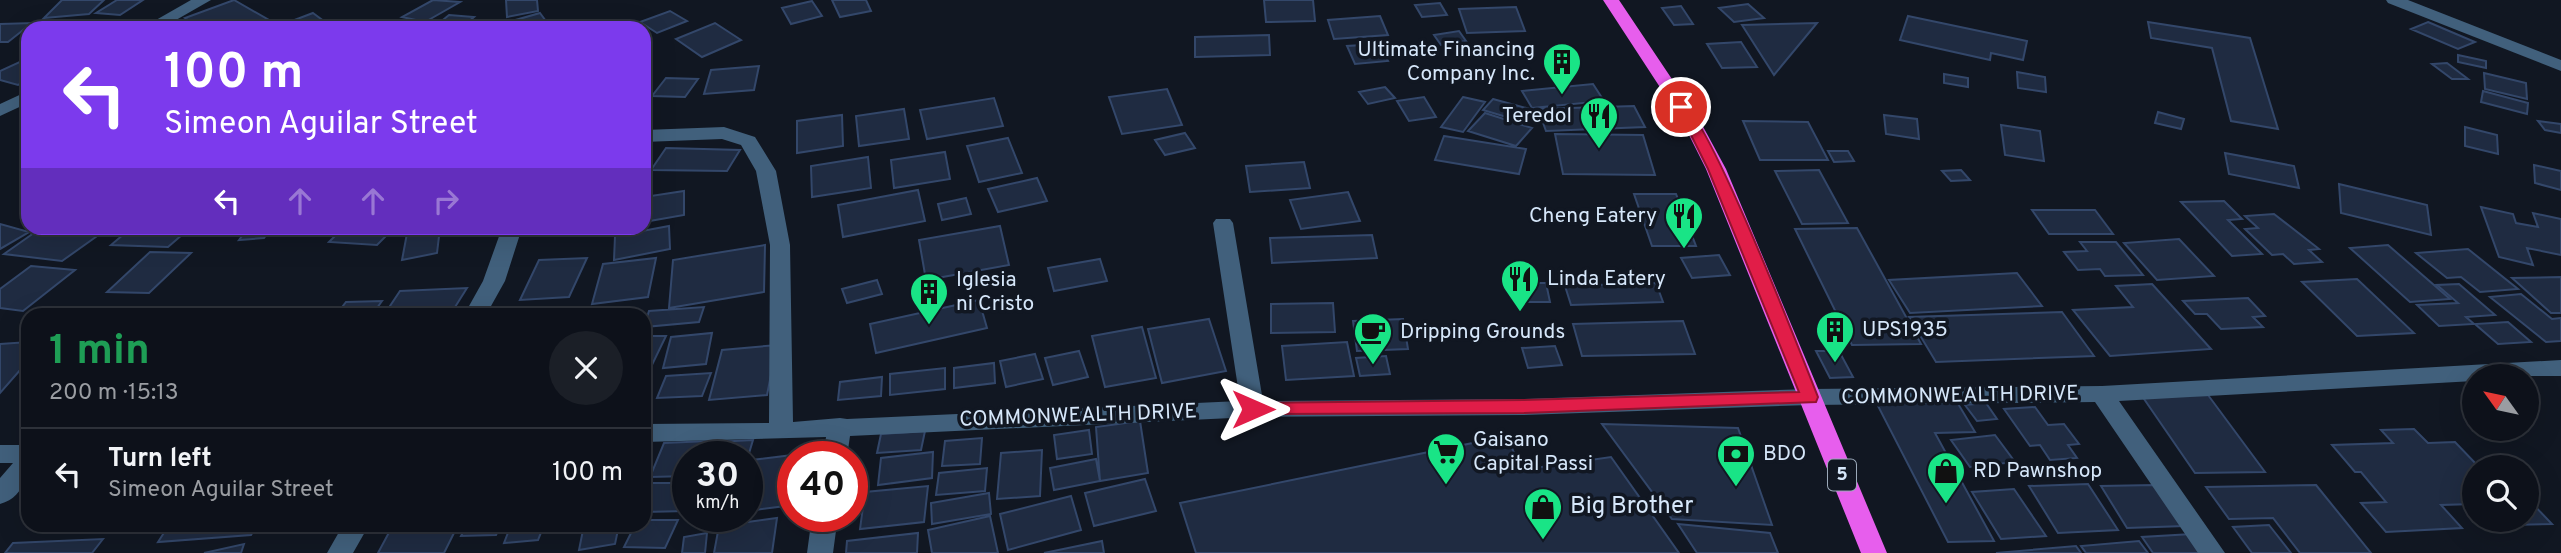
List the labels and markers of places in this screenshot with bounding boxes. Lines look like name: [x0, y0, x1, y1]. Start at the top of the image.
place label: Ultimate Financing Company Inc.: [1357, 37, 1535, 88]
building icon: Ultimate Financing Company Inc.: [1541, 41, 1583, 96]
pin: [1651, 77, 1711, 137]
restaurant icon: Teredol: [1578, 95, 1620, 150]
place label: Teredol: [1502, 103, 1572, 130]
restaurant icon: Cheng Eatery: [1663, 195, 1705, 250]
place label: Cheng Eatery: [1529, 203, 1657, 230]
restaurant icon: Linda Eatery: [1499, 258, 1541, 313]
place label: Linda Eatery: [1547, 266, 1666, 293]
place label: Iglesia ni Cristo: [956, 267, 1034, 318]
building icon: Iglesia ni Cristo: [908, 271, 950, 326]
building icon: UPS1935: [1814, 309, 1856, 364]
cafe icon: Dripping Grounds: [1352, 311, 1394, 366]
place label: UPS1935: [1862, 317, 1948, 344]
place label: Dripping Grounds: [1400, 319, 1565, 346]
place label: Gaisano Capital Passi: [1473, 427, 1593, 478]
supermarket icon: Gaisano Capital Passi: [1425, 431, 1467, 486]
bank icon: BDO: [1715, 433, 1757, 488]
place label: BDO: [1763, 441, 1806, 468]
shop icon: RD Pawnshop: [1925, 450, 1967, 505]
place label: RD Pawnshop: [1973, 458, 2102, 485]
shop icon: Big Brother: [1522, 486, 1564, 541]
place label: Big Brother: [1570, 492, 1694, 522]

